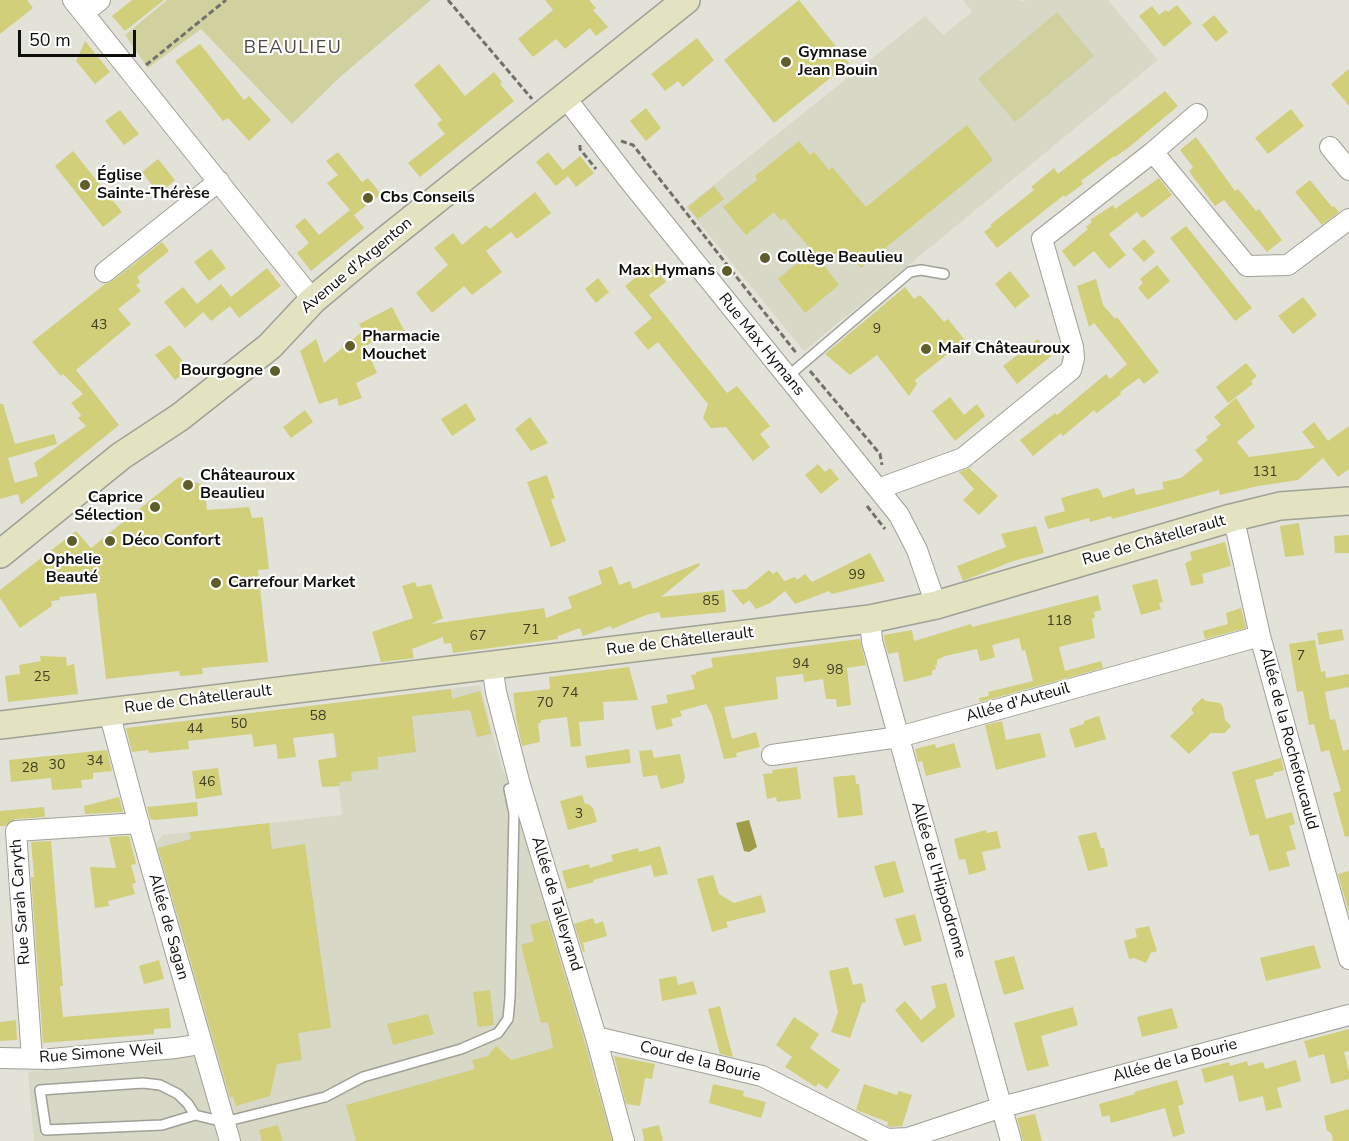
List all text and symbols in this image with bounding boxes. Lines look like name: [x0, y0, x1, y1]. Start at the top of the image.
scale bar: [21, 18, 140, 56]
text: 50 m: [29, 28, 71, 52]
district label: BEAULIEU: [244, 38, 342, 60]
place label: Gymnase Jean Bouin: [798, 43, 878, 81]
marker: Gymnase Jean Bouin: [779, 55, 793, 69]
place label: Église Sainte-Thérèse: [97, 166, 210, 204]
marker: Église Sainte-Thérèse: [78, 178, 92, 192]
place label: Cbs Conseils: [380, 188, 475, 208]
marker: Cbs Conseils: [361, 191, 375, 205]
street label: Avenue d'Argenton: [298, 214, 416, 318]
place label: Collège Beaulieu: [777, 248, 903, 268]
marker: Collège Beaulieu: [758, 251, 772, 265]
place label: Max Hymans: [619, 261, 715, 281]
marker: Max Hymans: [720, 264, 734, 278]
street label: Rue Max Hymans: [714, 290, 808, 400]
house number: 43: [91, 318, 107, 334]
house number: 9: [873, 322, 881, 338]
place label: Pharmacie Mouchet: [362, 327, 440, 365]
marker: Pharmacie Mouchet: [343, 339, 357, 353]
place label: Maif Châteauroux: [938, 339, 1070, 359]
marker: Maif Châteauroux: [919, 342, 933, 356]
place label: Bourgogne: [181, 361, 263, 381]
marker: Bourgogne: [268, 364, 282, 378]
house number: 131: [1252, 465, 1278, 481]
place label: Châteauroux Beaulieu: [200, 466, 295, 504]
marker: Châteauroux Beaulieu: [181, 478, 195, 492]
place label: Caprice Sélection: [74, 488, 143, 526]
marker: Caprice Sélection: [148, 500, 162, 514]
street label: Rue de Châtellerault: [1080, 511, 1228, 571]
place label: Déco Confort: [122, 531, 220, 551]
marker: Ophelie Beauté: [65, 534, 79, 548]
marker: Déco Confort: [103, 534, 117, 548]
place label: Ophelie Beauté: [43, 550, 101, 588]
house number: 99: [849, 568, 865, 584]
place label: Carrefour Market: [228, 573, 355, 593]
marker: Carrefour Market: [209, 576, 223, 590]
house number: 85: [703, 594, 719, 610]
house number: 118: [1046, 614, 1072, 630]
house number: 71: [523, 623, 539, 639]
street label: Rue de Châtellerault: [605, 623, 755, 661]
house number: 67: [470, 629, 486, 645]
street label: Allée de la Rochefoucauld: [1254, 646, 1322, 832]
house number: 7: [1297, 649, 1305, 665]
house number: 94: [793, 657, 809, 673]
house number: 98: [827, 663, 843, 679]
house number: 25: [34, 670, 50, 686]
street label: Allée d'Auteuil: [964, 679, 1072, 727]
street label: Rue de Châtellerault: [123, 681, 273, 719]
house number: 74: [562, 686, 578, 702]
house number: 70: [537, 696, 553, 712]
house number: 58: [310, 709, 326, 725]
house number: 50: [231, 717, 247, 733]
house number: 44: [187, 722, 203, 738]
house number: 34: [87, 754, 103, 770]
house number: 30: [49, 758, 65, 774]
house number: 28: [22, 761, 38, 777]
house number: 46: [199, 775, 215, 791]
street label: Allée de l'Hippodrome: [907, 800, 969, 960]
house number: 3: [575, 807, 583, 823]
street label: Allée de Talleyrand: [526, 834, 586, 974]
street label: Rue Sarah Caryth: [7, 838, 35, 966]
street label: Allée de Sagan: [144, 872, 192, 982]
street label: Allée de la Bourie: [1111, 1035, 1239, 1087]
street label: Cour de la Bourie: [638, 1038, 762, 1086]
street label: Rue Simone Weil: [39, 1040, 163, 1068]

